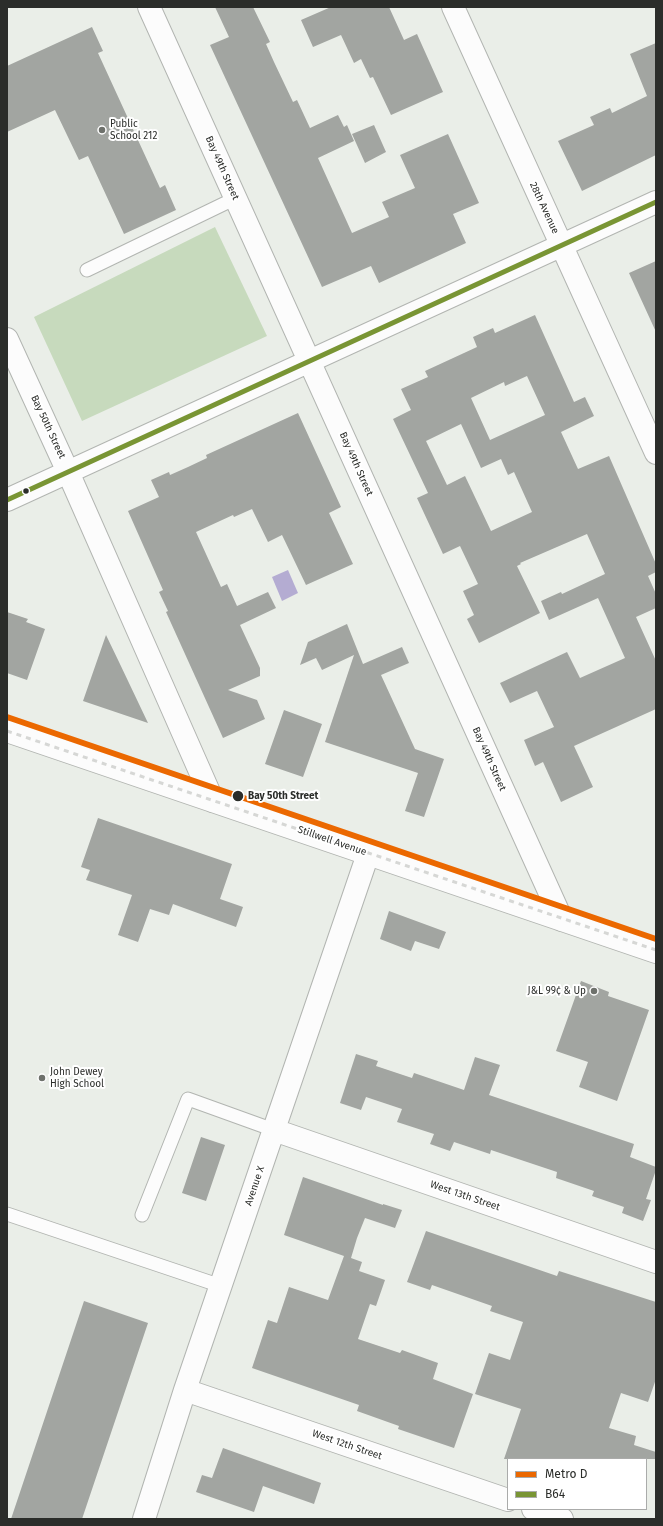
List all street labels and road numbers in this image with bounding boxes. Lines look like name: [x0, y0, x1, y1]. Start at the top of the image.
street label: Bay 49th Street: [203, 134, 241, 202]
street label: 28th Avenue: [527, 180, 561, 236]
street label: Bay 50th Street: [28, 393, 68, 461]
street label: Bay 49th Street: [337, 430, 375, 498]
street label: Bay 49th Street: [470, 725, 508, 793]
street label: Stillwell Avenue: [296, 824, 368, 858]
street label: Avenue X: [243, 1165, 267, 1207]
street label: West 13th Street: [428, 1178, 502, 1214]
street label: West 12th Street: [311, 1427, 383, 1463]

